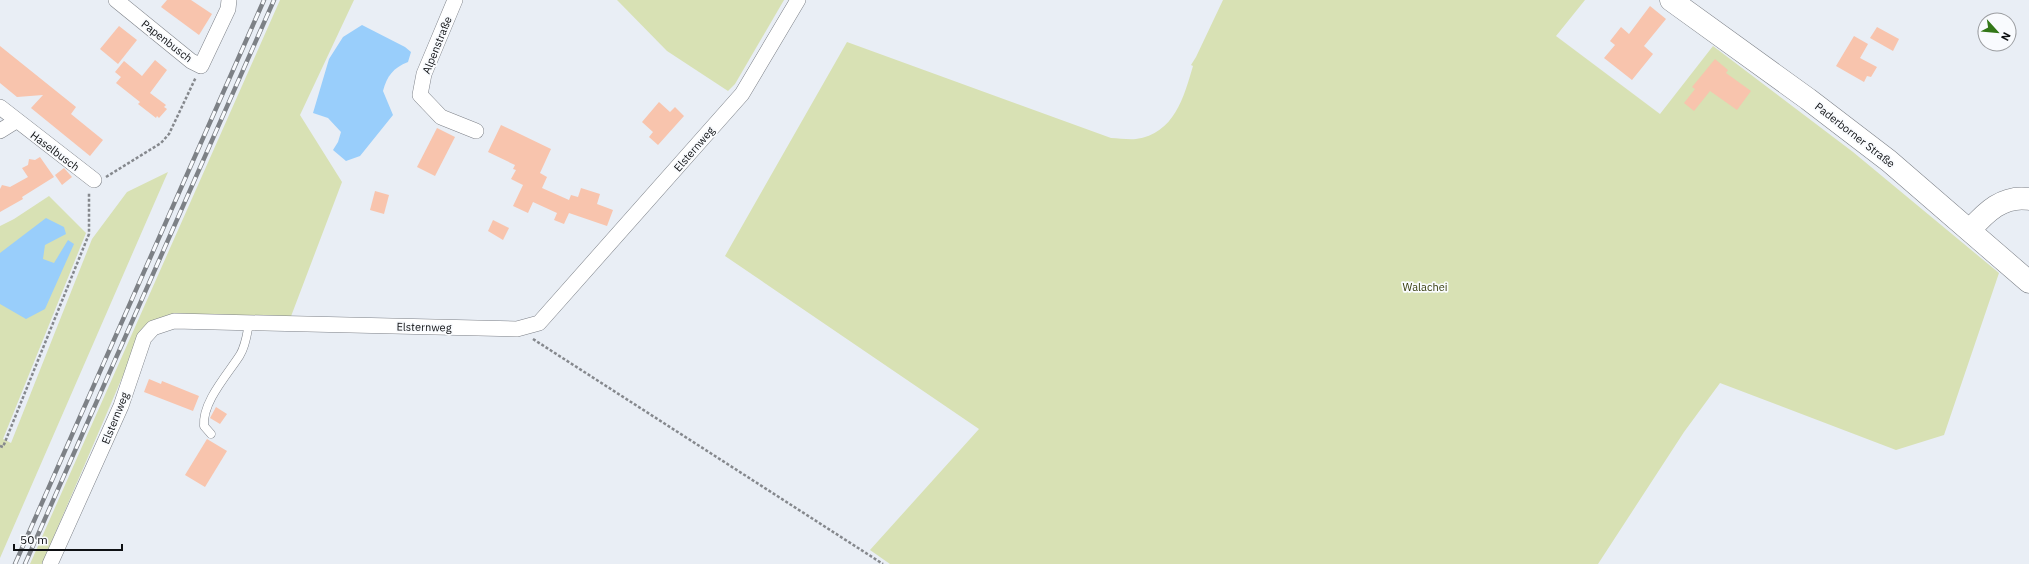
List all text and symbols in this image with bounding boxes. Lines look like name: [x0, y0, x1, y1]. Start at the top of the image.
north arrow: [1977, 12, 2017, 52]
street label: Alpenstraße: [419, 14, 455, 76]
street label: Papenbusch: [139, 17, 195, 65]
text: N: [1998, 30, 2014, 43]
street label: Paderborner Straße: [1812, 99, 1898, 171]
street label: Elsternweg: [671, 124, 717, 174]
street label: Haselbusch: [28, 128, 82, 174]
park label: Walachei: [1402, 280, 1448, 294]
street label: Elsternweg: [396, 320, 452, 334]
street label: Elsternweg: [98, 390, 132, 446]
scale bar: [14, 526, 122, 552]
text: 50 m: [20, 532, 48, 547]

